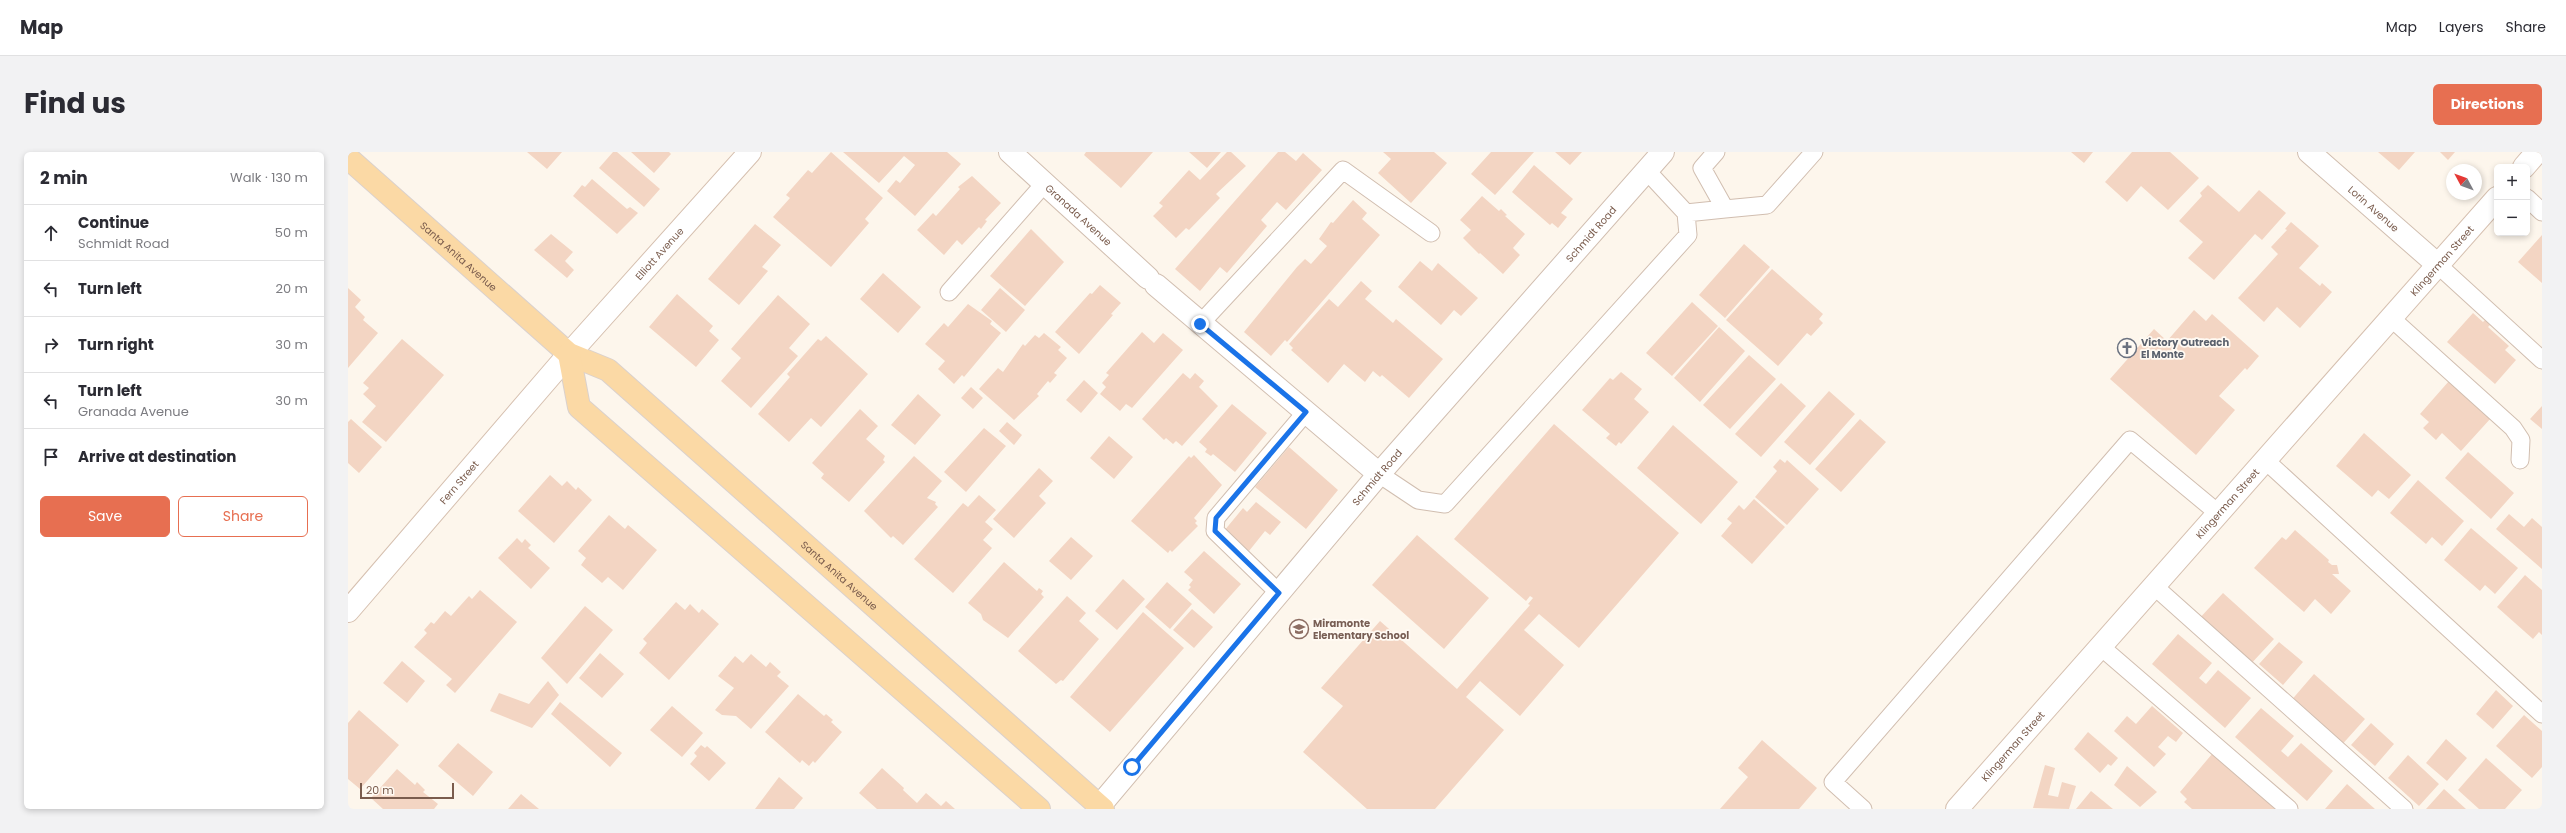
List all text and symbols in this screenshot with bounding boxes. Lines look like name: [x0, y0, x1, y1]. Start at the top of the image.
text: Map: [20, 14, 63, 41]
text: Map: [2386, 17, 2417, 37]
text: Layers: [2439, 17, 2483, 37]
text: Share: [2505, 17, 2546, 37]
text: Find us: [24, 84, 126, 123]
button: Directions: [2433, 84, 2542, 125]
north arrow: [2446, 164, 2482, 200]
map controls: [2494, 164, 2530, 236]
button: +: [2494, 164, 2530, 200]
text: 2 min: [40, 166, 88, 190]
text: Walk · 130 m: [230, 168, 308, 187]
street label: Granada Avenue: [1042, 181, 1115, 249]
street label: Lorin Avenue: [2344, 182, 2402, 236]
button: −: [2494, 200, 2530, 236]
street label: Schmidt Road: [1562, 203, 1620, 266]
text: Continue: [78, 212, 149, 233]
street label: Santa Anita Avenue: [417, 218, 500, 295]
icon: ahead: [40, 222, 62, 244]
street label: Klingerman Street: [2407, 222, 2478, 299]
text: 50 m: [275, 223, 308, 242]
street label: Elliott Avenue: [632, 224, 687, 284]
text: Schmidt Road: [78, 234, 169, 253]
icon: left: [40, 278, 62, 300]
text: Turn left: [78, 278, 142, 299]
text: 20 m: [275, 279, 308, 298]
route end: [1191, 315, 1209, 333]
icon: right: [40, 334, 62, 356]
text: Turn right: [78, 334, 154, 355]
text: 30 m: [275, 335, 308, 354]
place label: Victory Outreach El Monte: [2141, 335, 2229, 362]
church icon: Victory Outreach El Monte: [2116, 337, 2138, 359]
text: Turn left: [78, 380, 142, 401]
icon: left: [40, 390, 62, 412]
text: 30 m: [275, 391, 308, 410]
text: Granada Avenue: [78, 402, 189, 421]
icon: arrive: [40, 446, 62, 468]
text: Arrive at destination: [78, 446, 236, 467]
street label: Schmidt Road: [1349, 446, 1406, 509]
street label: Fern Street: [436, 457, 483, 508]
street label: Klingerman Street: [2192, 465, 2263, 542]
button: Save: [40, 496, 170, 537]
button: Share: [178, 496, 308, 537]
street label: Santa Anita Avenue: [797, 537, 881, 614]
place label: Miramonte Elementary School: [1313, 616, 1409, 643]
school or university icon: Miramonte Elementary School: [1288, 618, 1310, 640]
street label: Klingerman Street: [1978, 708, 2048, 785]
route start: [1123, 758, 1141, 776]
scale bar: [360, 781, 454, 800]
text: 20 m: [366, 782, 394, 798]

